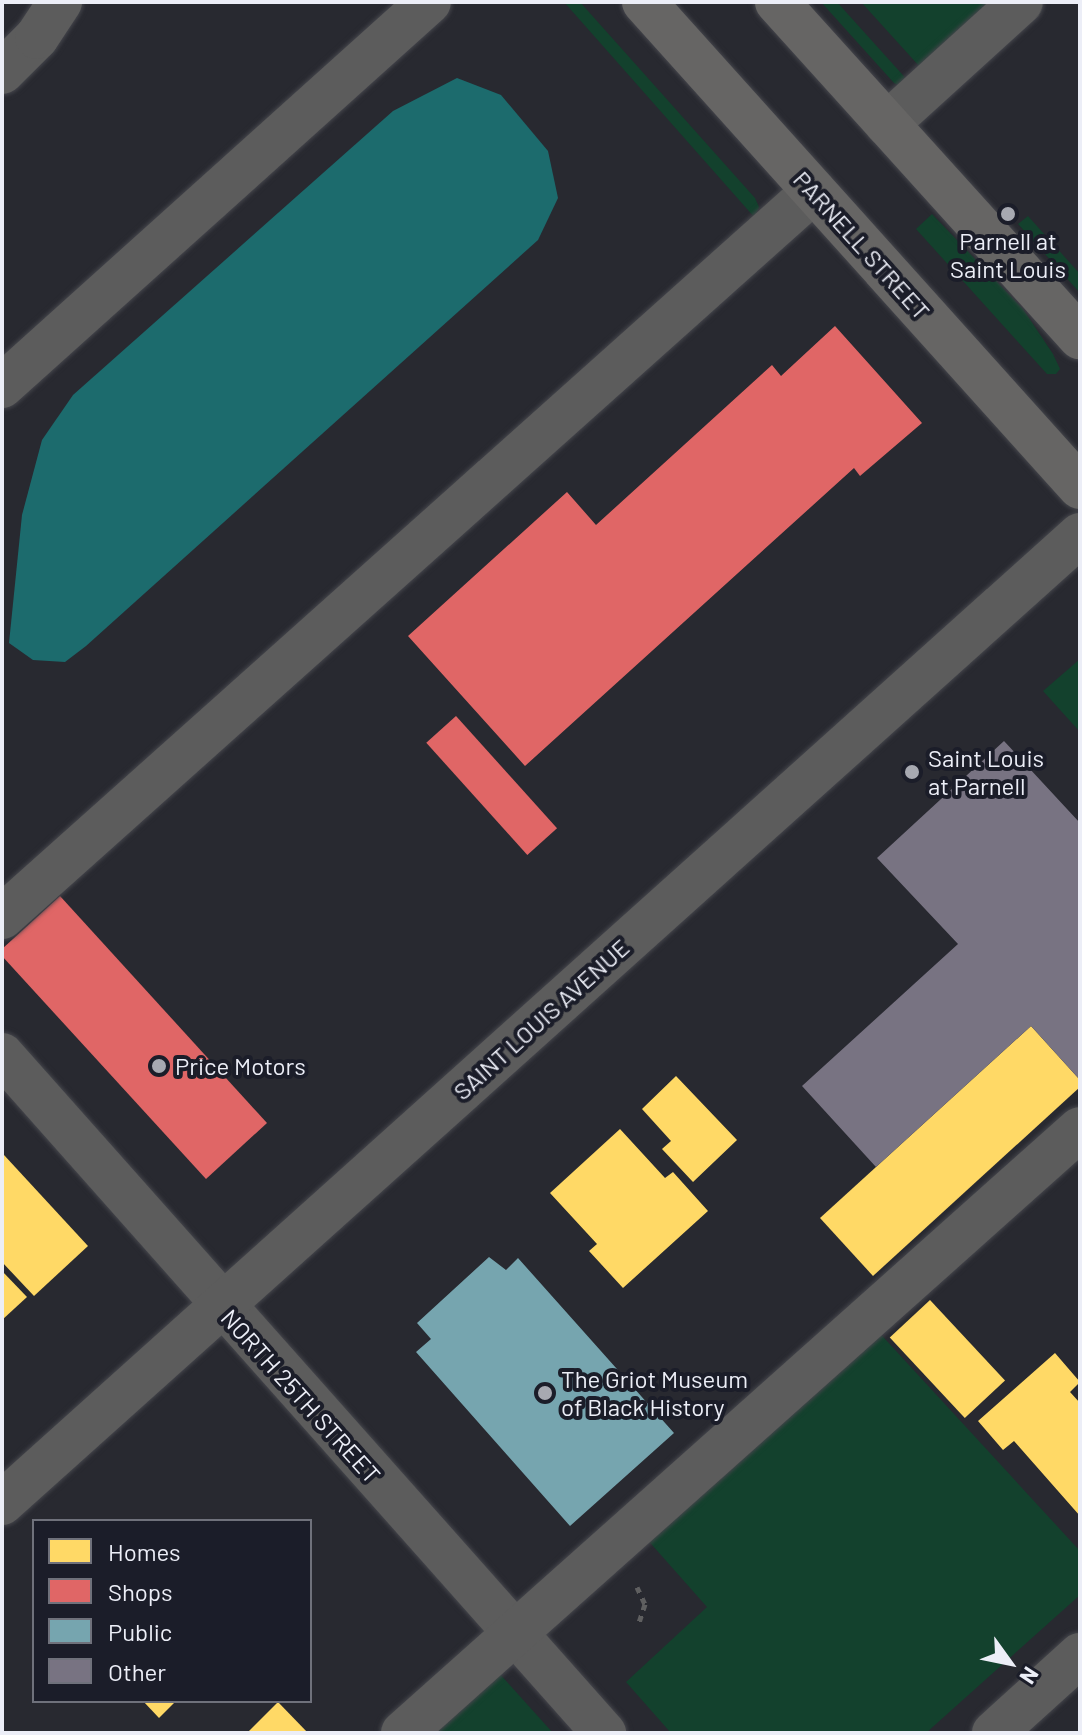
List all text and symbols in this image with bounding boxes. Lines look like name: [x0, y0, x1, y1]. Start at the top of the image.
street label: PARNELL STREET: [788, 165, 936, 325]
marker: Parnell at Saint Louis: [999, 205, 1017, 223]
place label: Parnell at Saint Louis: [950, 227, 1066, 283]
place label: Saint Louis at Parnell: [928, 744, 1044, 800]
marker: Saint Louis at Parnell: [903, 763, 921, 781]
street label: SAINT LOUIS AVENUE: [447, 932, 635, 1106]
place label: Price Motors: [175, 1052, 306, 1080]
marker: Price Motors: [150, 1057, 168, 1075]
street label: NORTH 25TH STREET: [215, 1303, 387, 1489]
place label: The Griot Museum of Black History: [561, 1365, 748, 1421]
marker: The Griot Museum of Black History: [536, 1384, 554, 1402]
legend: [32, 1519, 312, 1703]
text: Homes: [108, 1537, 181, 1566]
text: Shops: [108, 1577, 173, 1606]
text: Public: [108, 1617, 172, 1646]
north arrow: [970, 1623, 1050, 1703]
text: Other: [108, 1657, 166, 1686]
text: N: [1015, 1663, 1045, 1689]

